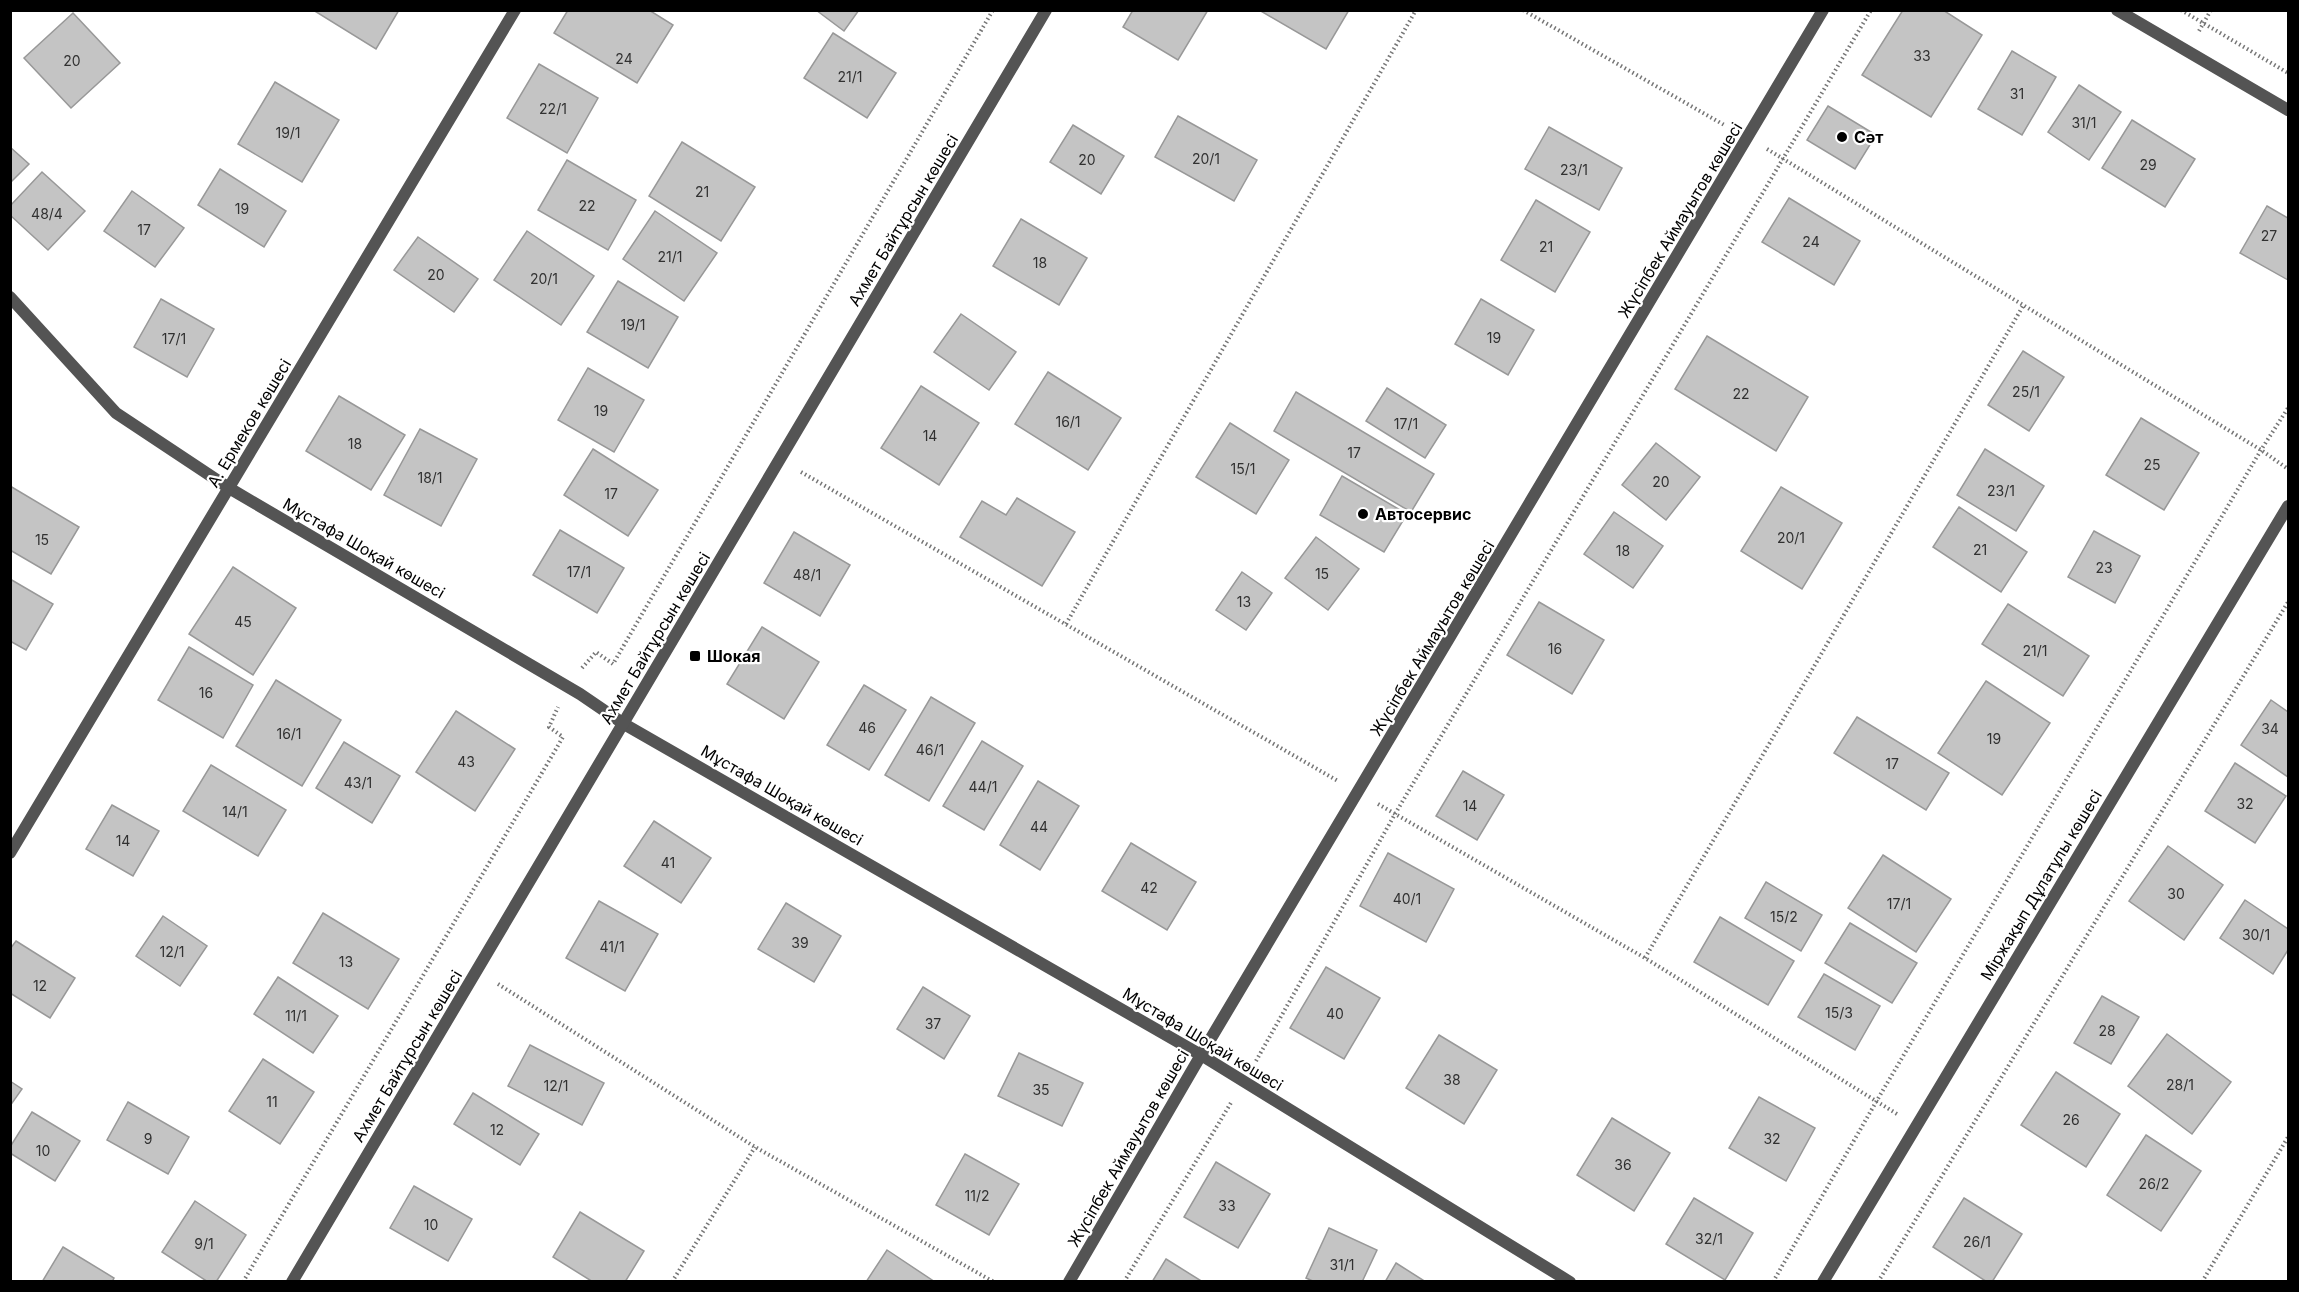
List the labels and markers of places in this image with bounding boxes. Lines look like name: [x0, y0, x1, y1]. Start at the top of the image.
place label: Сәт: [1854, 127, 1884, 147]
marker: Сәт: [1835, 130, 1849, 144]
place label: Автосервис: [1375, 504, 1471, 524]
marker: Автосервис: [1356, 507, 1370, 521]
place label: Шокая: [707, 646, 761, 666]
marker: Шокая: [688, 649, 702, 663]

